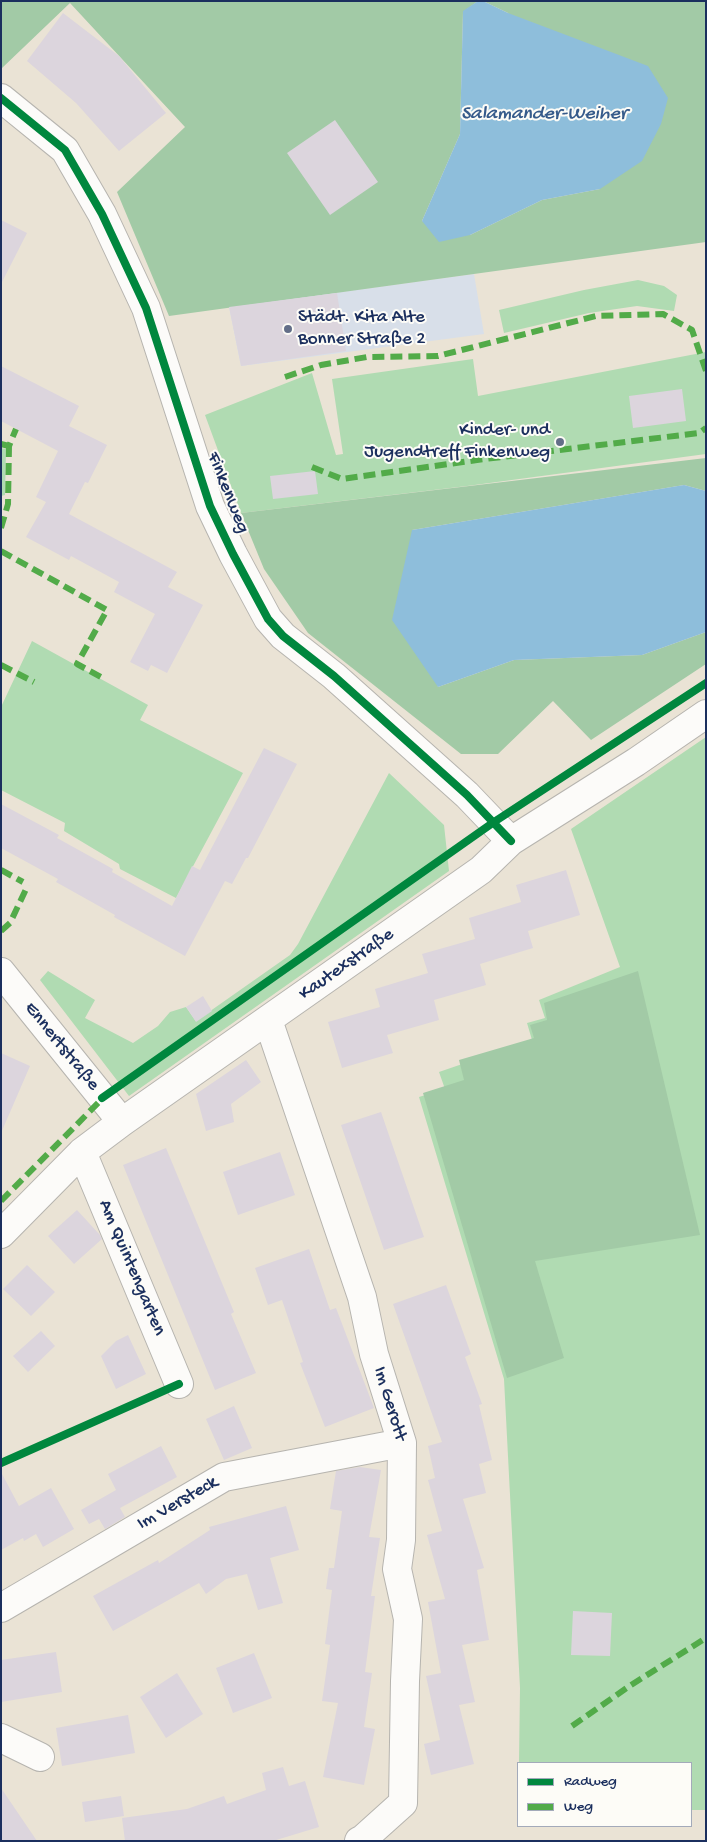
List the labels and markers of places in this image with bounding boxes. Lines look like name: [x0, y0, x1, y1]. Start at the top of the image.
place label: Städt. Kita Alte Bonner Straße 2: [298, 307, 426, 351]
marker: Städt. Kita Alte Bonner Straße 2: [282, 323, 294, 335]
place label: Kinder- und Jugendtreff Finkenweg: [364, 420, 550, 464]
marker: Kinder- und Jugendtreff Finkenweg: [554, 436, 566, 448]

